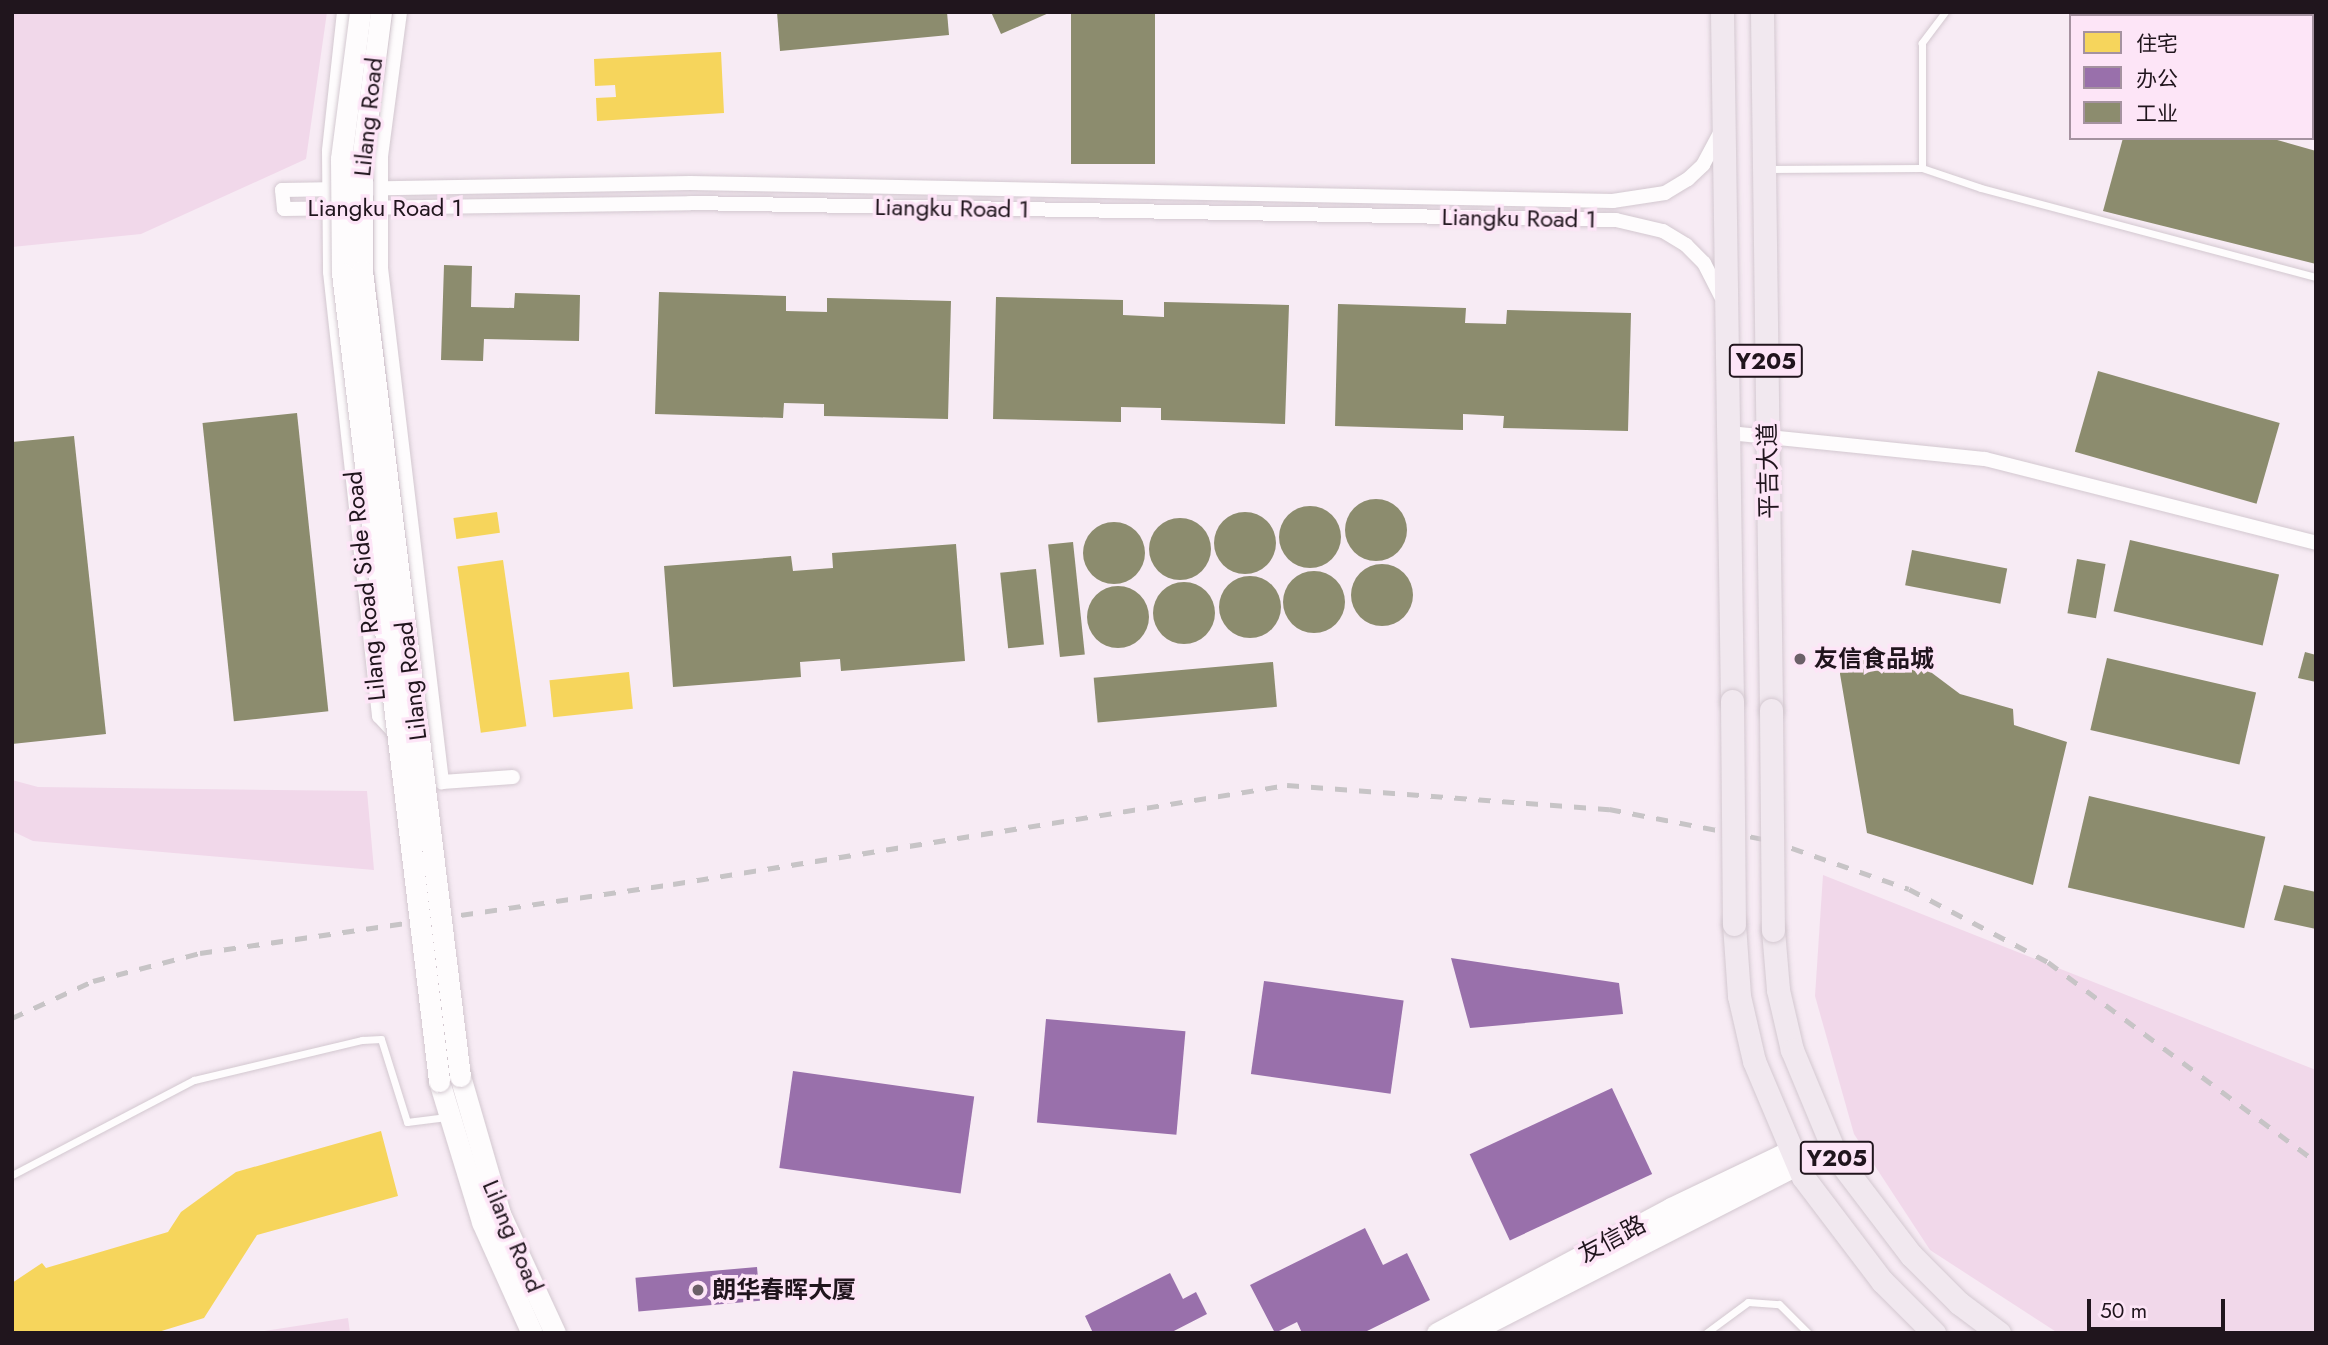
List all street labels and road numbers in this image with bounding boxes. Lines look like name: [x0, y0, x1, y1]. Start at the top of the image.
street label: Lilang Road: [347, 56, 389, 178]
street label: Liangku Road 1: [874, 192, 1030, 224]
street label: Liangku Road 1: [308, 194, 462, 222]
street label: Liangku Road 1: [1441, 202, 1597, 234]
road number: Y205: [1728, 342, 1804, 380]
street label: 平吉大道: [1753, 423, 1783, 519]
street label: Lilang Road Side Road: [339, 470, 391, 702]
street label: Lilang Road: [389, 620, 433, 742]
road number: Y205: [1798, 1138, 1876, 1177]
street label: Lilang Road: [476, 1175, 550, 1297]
street label: 友信路: [1573, 1209, 1651, 1269]

